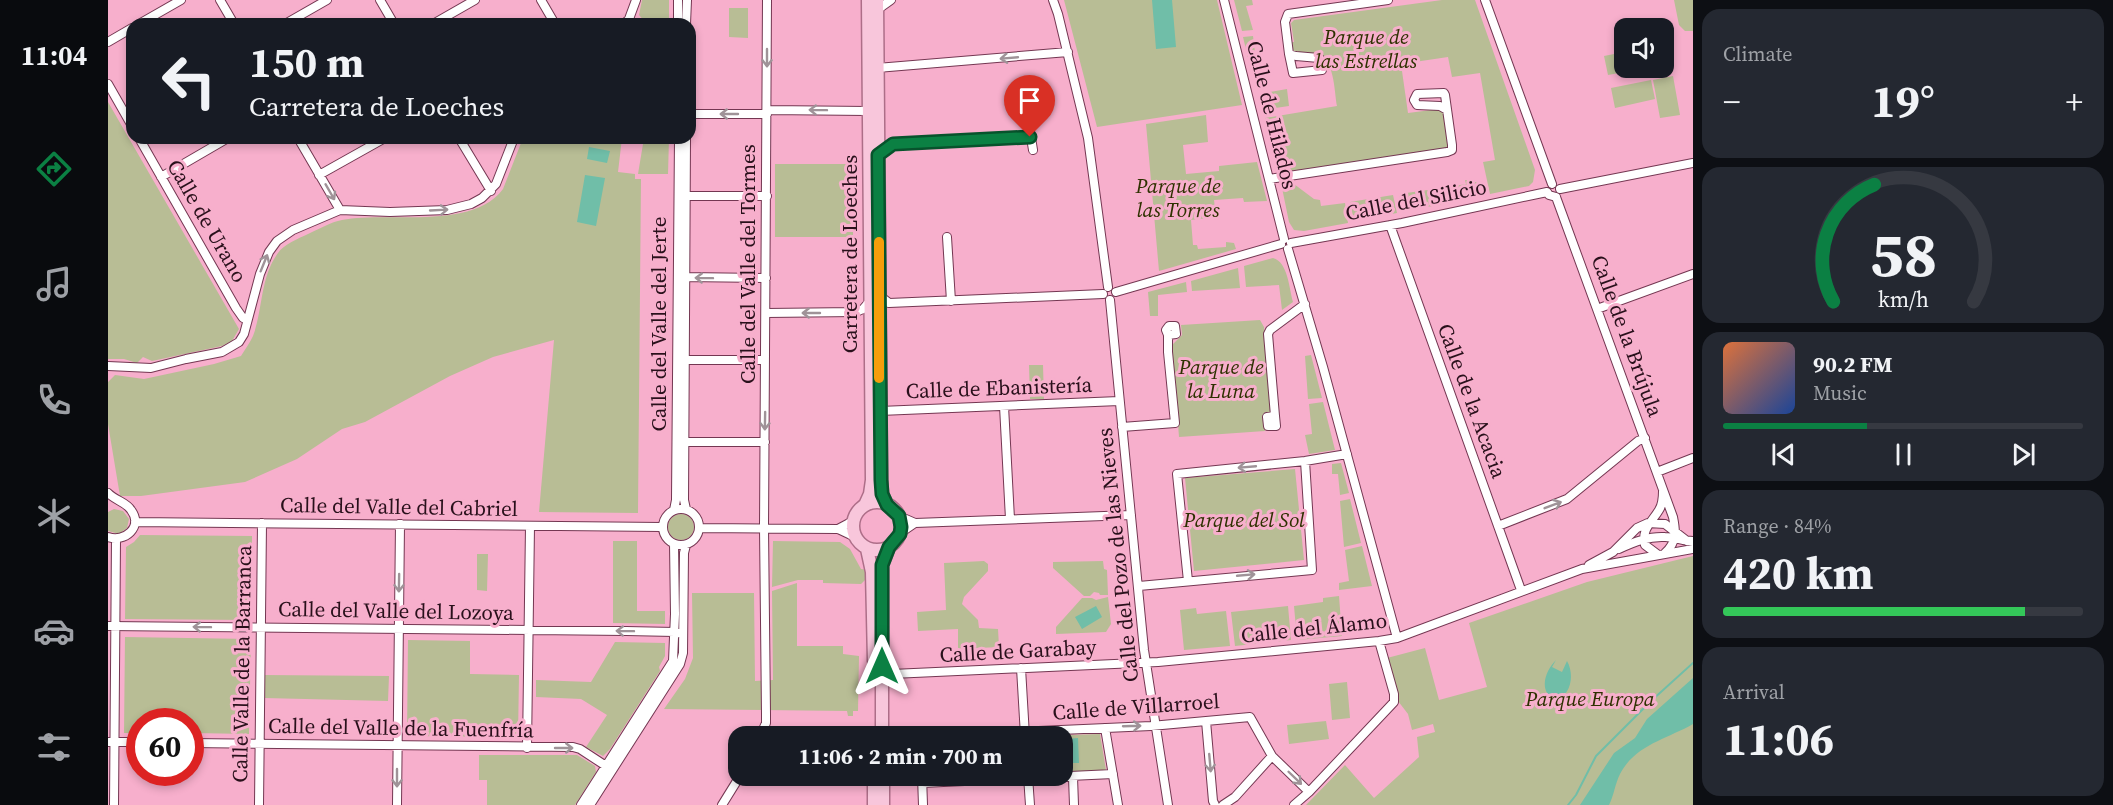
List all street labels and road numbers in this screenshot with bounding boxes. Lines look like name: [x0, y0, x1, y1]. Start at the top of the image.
street label: Calle de Hilados: [1240, 38, 1305, 192]
street label: Calle del Valle del Tormes: [733, 144, 762, 384]
street label: Calle de Urano: [160, 154, 254, 288]
street label: Carretera de Loeches: [835, 155, 864, 353]
street label: Calle del Silicio: [1343, 172, 1489, 227]
street label: Calle del Valle del Jerte: [644, 217, 673, 431]
street label: Calle de la Brújula: [1585, 251, 1670, 421]
street label: Calle de la Acacia: [1431, 319, 1514, 483]
street label: Calle de Ebanistería: [905, 370, 1093, 405]
street label: Calle del Pozo de las Nieves: [1090, 426, 1145, 684]
street label: Calle del Valle del Cabriel: [280, 490, 518, 523]
street label: Calle Valle de la Barranca: [225, 545, 258, 783]
street label: Calle del Valle del Lozoya: [278, 594, 514, 627]
street label: Calle del Álamo: [1240, 605, 1388, 650]
street label: Calle de Garabay: [939, 632, 1097, 669]
street label: Calle de Villarroel: [1051, 686, 1221, 727]
street label: Calle del Valle de la Fuenfría: [268, 711, 534, 744]

